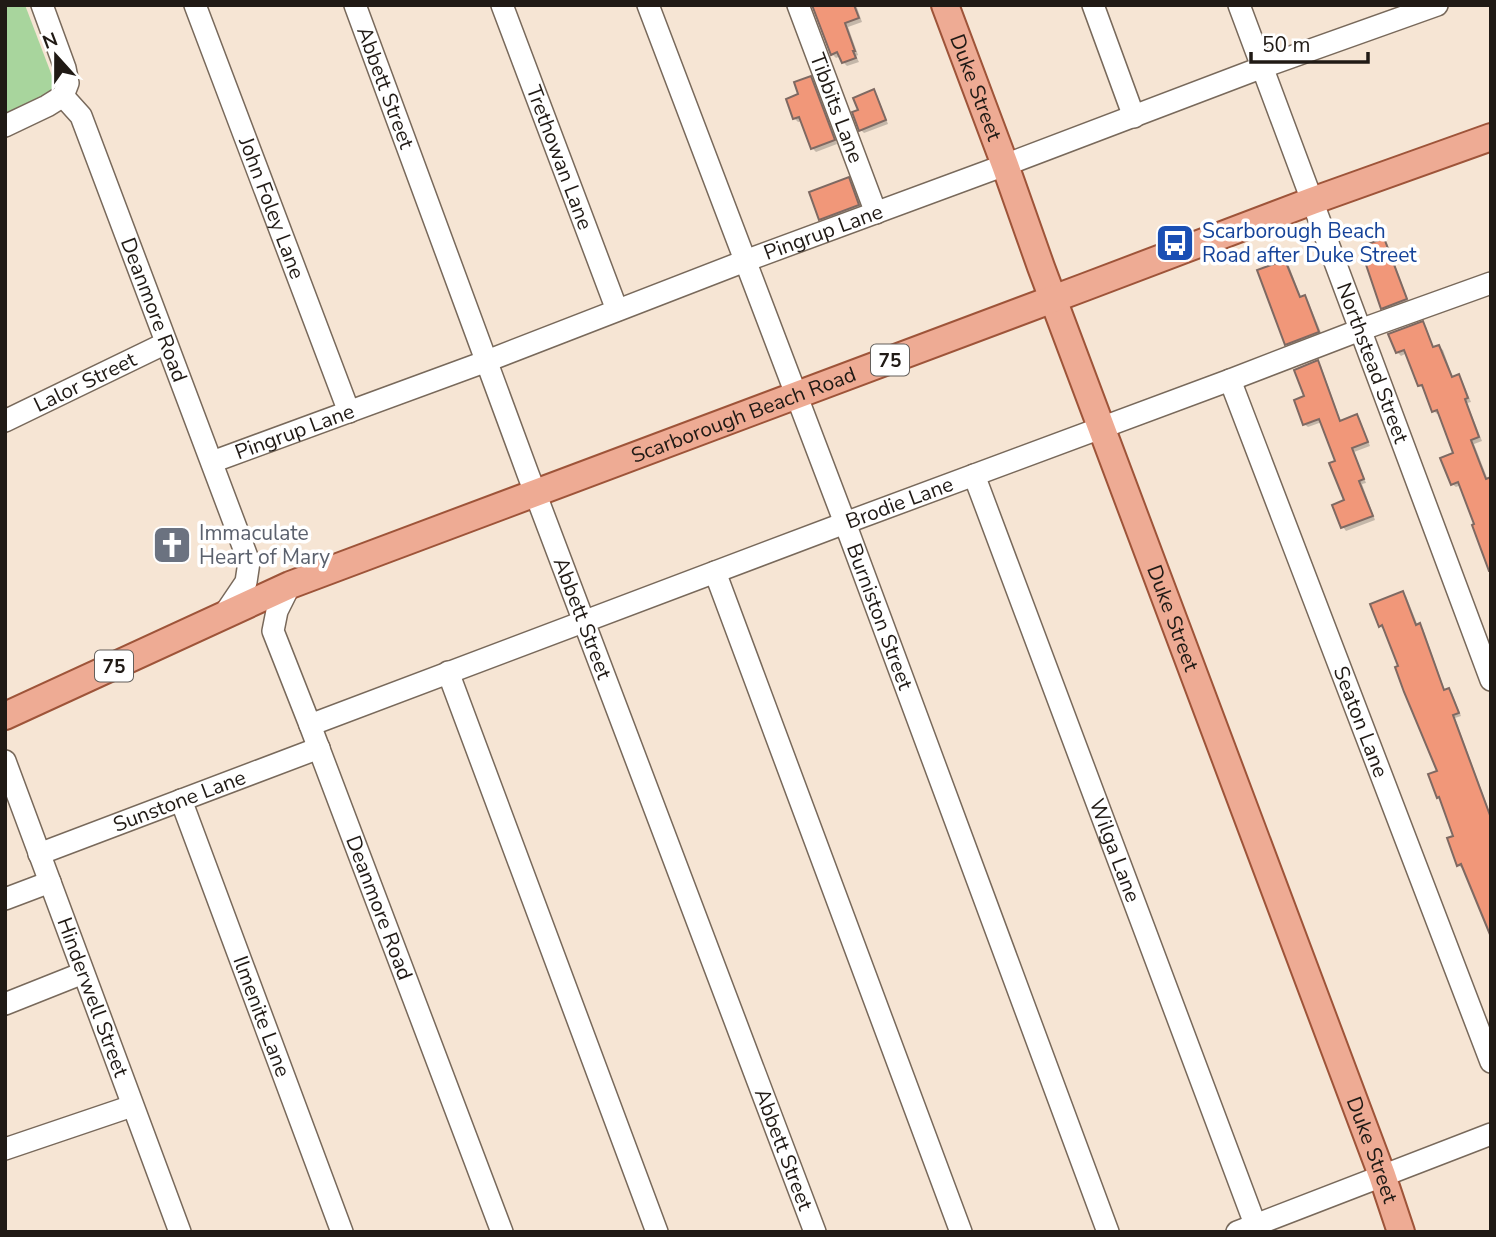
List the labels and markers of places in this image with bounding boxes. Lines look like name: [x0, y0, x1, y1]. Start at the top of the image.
place label: Scarborough Beach Road after Duke Street: [1202, 217, 1417, 269]
bus stop icon: Scarborough Beach Road after Duke Street: [1154, 222, 1196, 264]
place label: Immaculate Heart of Mary: [199, 519, 330, 571]
church icon: Immaculate Heart of Mary: [151, 524, 193, 566]

